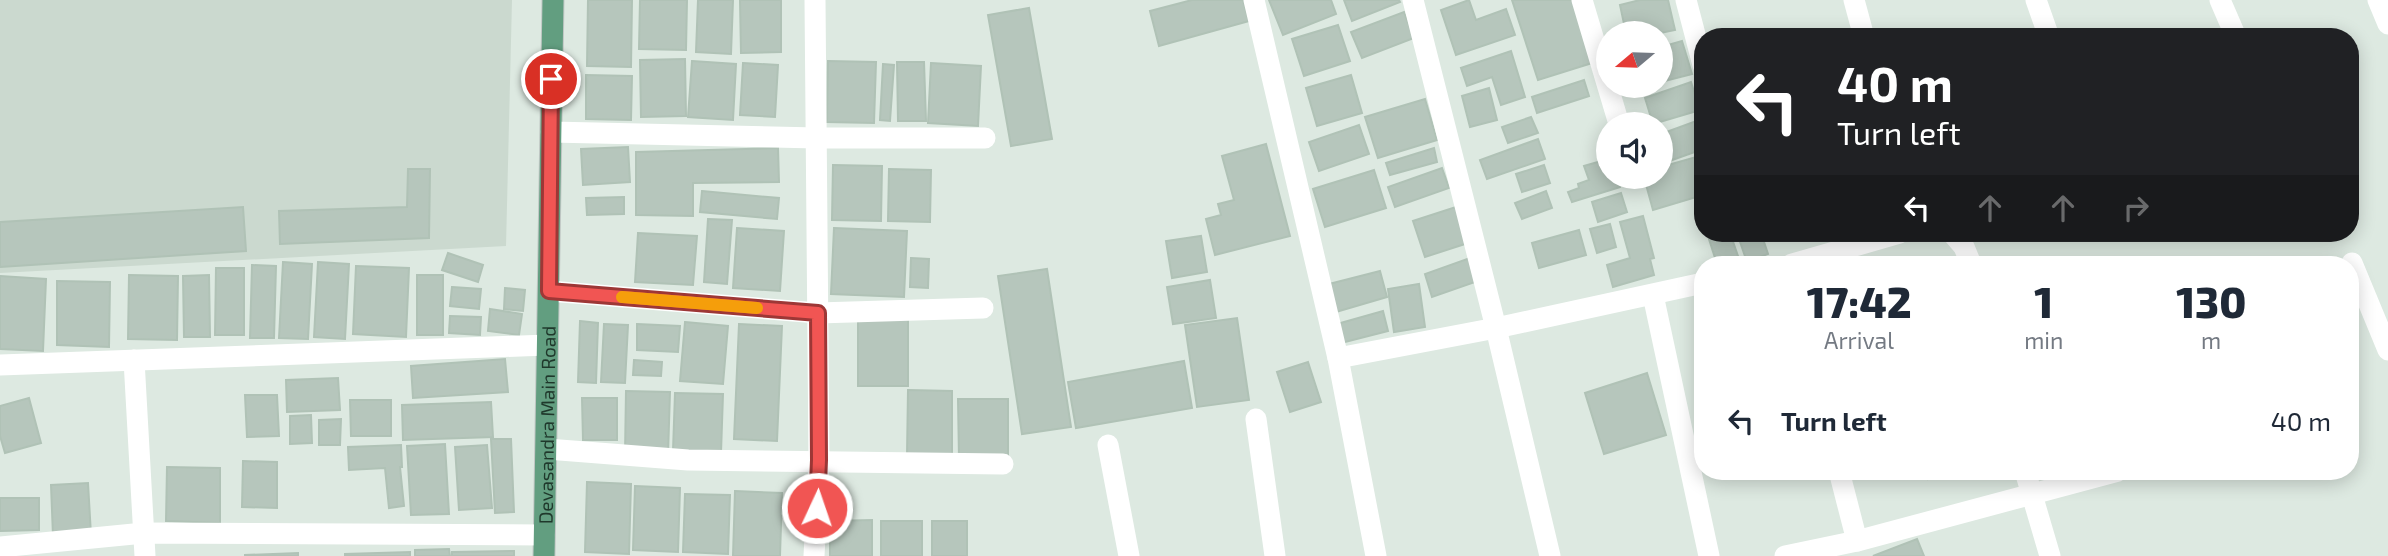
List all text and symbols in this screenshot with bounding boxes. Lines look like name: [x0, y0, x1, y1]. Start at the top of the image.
north arrow: [1596, 21, 1673, 98]
map controls: [1596, 21, 1673, 189]
pin: [521, 49, 581, 109]
text: 40 m: [1837, 53, 1953, 112]
icon: left: [1722, 56, 1813, 147]
icon: arrive: [532, 60, 570, 98]
button: sound: [1596, 112, 1673, 189]
text: Turn left: [1837, 113, 1961, 151]
icon: left: [1898, 189, 1936, 227]
icon: ahead: [1971, 189, 2009, 227]
icon: ahead: [2044, 189, 2082, 227]
icon: right: [2117, 189, 2155, 227]
text: 17:42: [1807, 276, 1912, 326]
text: 1: [2034, 276, 2053, 326]
text: 130: [2176, 276, 2246, 326]
street label: Devasandra Main Road: [533, 326, 559, 524]
text: Arrival: [1824, 326, 1894, 354]
text: min: [2024, 326, 2063, 354]
text: m: [2201, 326, 2221, 354]
icon: left: [1722, 402, 1760, 440]
text: Turn left: [1781, 405, 1887, 436]
text: 40 m: [2271, 405, 2331, 436]
position arrow: [780, 471, 854, 545]

